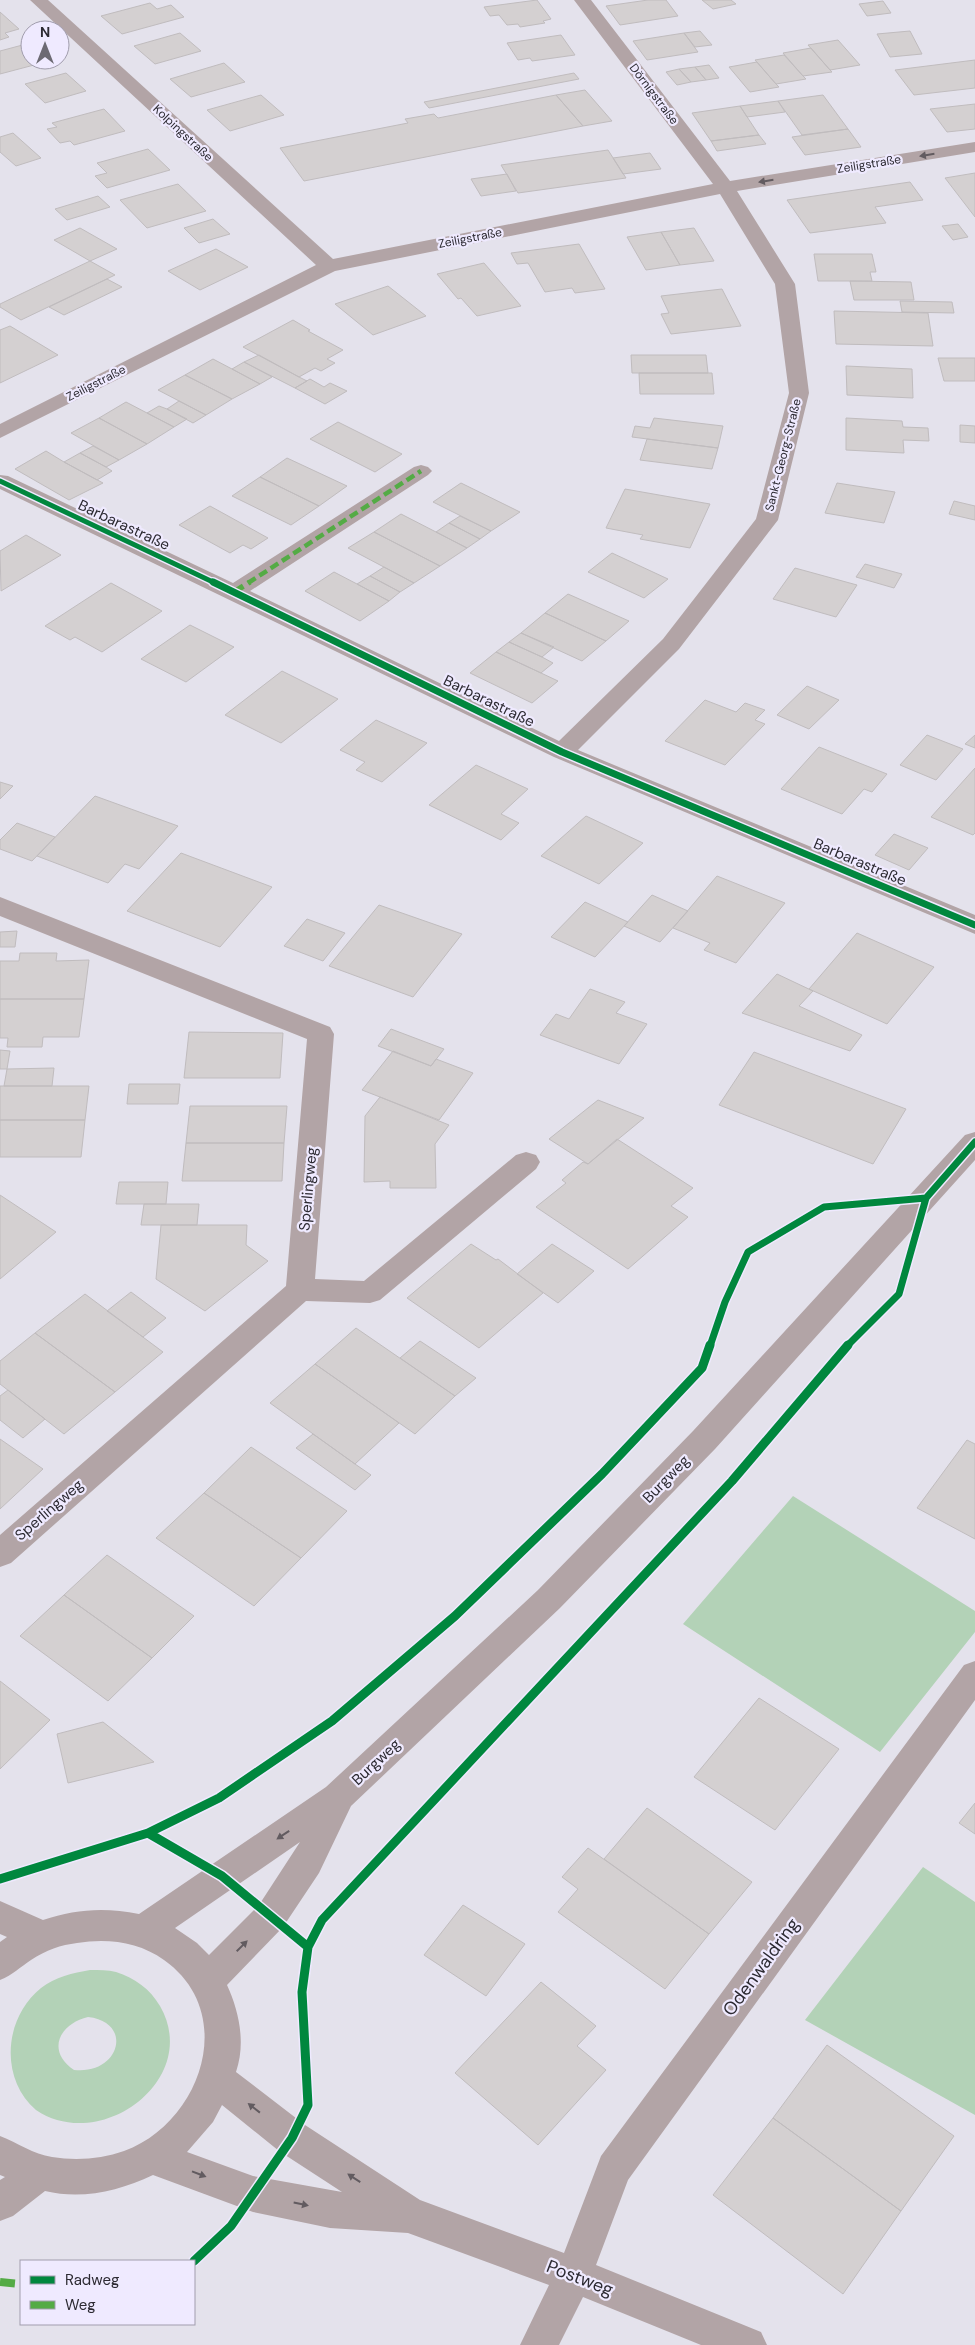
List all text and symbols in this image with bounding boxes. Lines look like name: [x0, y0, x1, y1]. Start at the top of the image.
north arrow: [20, 20, 70, 70]
text: N: [40, 23, 50, 41]
street label: Dörnigstraße: [626, 60, 682, 128]
street label: Kolpingstraße: [150, 101, 217, 165]
street label: Zeiligstraße: [836, 151, 902, 177]
one-way arrow: [919, 151, 935, 159]
one-way arrow: [758, 177, 774, 185]
street label: Zeiligstraße: [437, 224, 503, 252]
street label: Zeiligstraße: [64, 361, 129, 405]
street label: Sankt-Georg-Straße: [761, 397, 805, 513]
street label: Barbarastraße: [75, 495, 173, 555]
street label: Barbarastraße: [440, 670, 538, 732]
street label: Barbarastraße: [811, 833, 909, 891]
street label: Sperlingweg: [294, 1146, 322, 1232]
street label: Burgweg: [638, 1451, 694, 1507]
street label: Sperlingweg: [11, 1475, 87, 1545]
street label: Burgweg: [347, 1734, 405, 1790]
one-way arrow: [277, 1830, 290, 1840]
street label: Odenwaldring: [717, 1913, 805, 2021]
one-way arrow: [235, 1940, 247, 1952]
one-way arrow: [248, 2102, 261, 2113]
one-way arrow: [191, 2171, 206, 2178]
one-way arrow: [347, 2174, 361, 2183]
one-way arrow: [293, 2200, 308, 2208]
street label: Postweg: [543, 2254, 617, 2302]
legend: [20, 2260, 195, 2325]
text: Radweg: [65, 2270, 119, 2290]
text: Weg: [65, 2295, 96, 2315]

